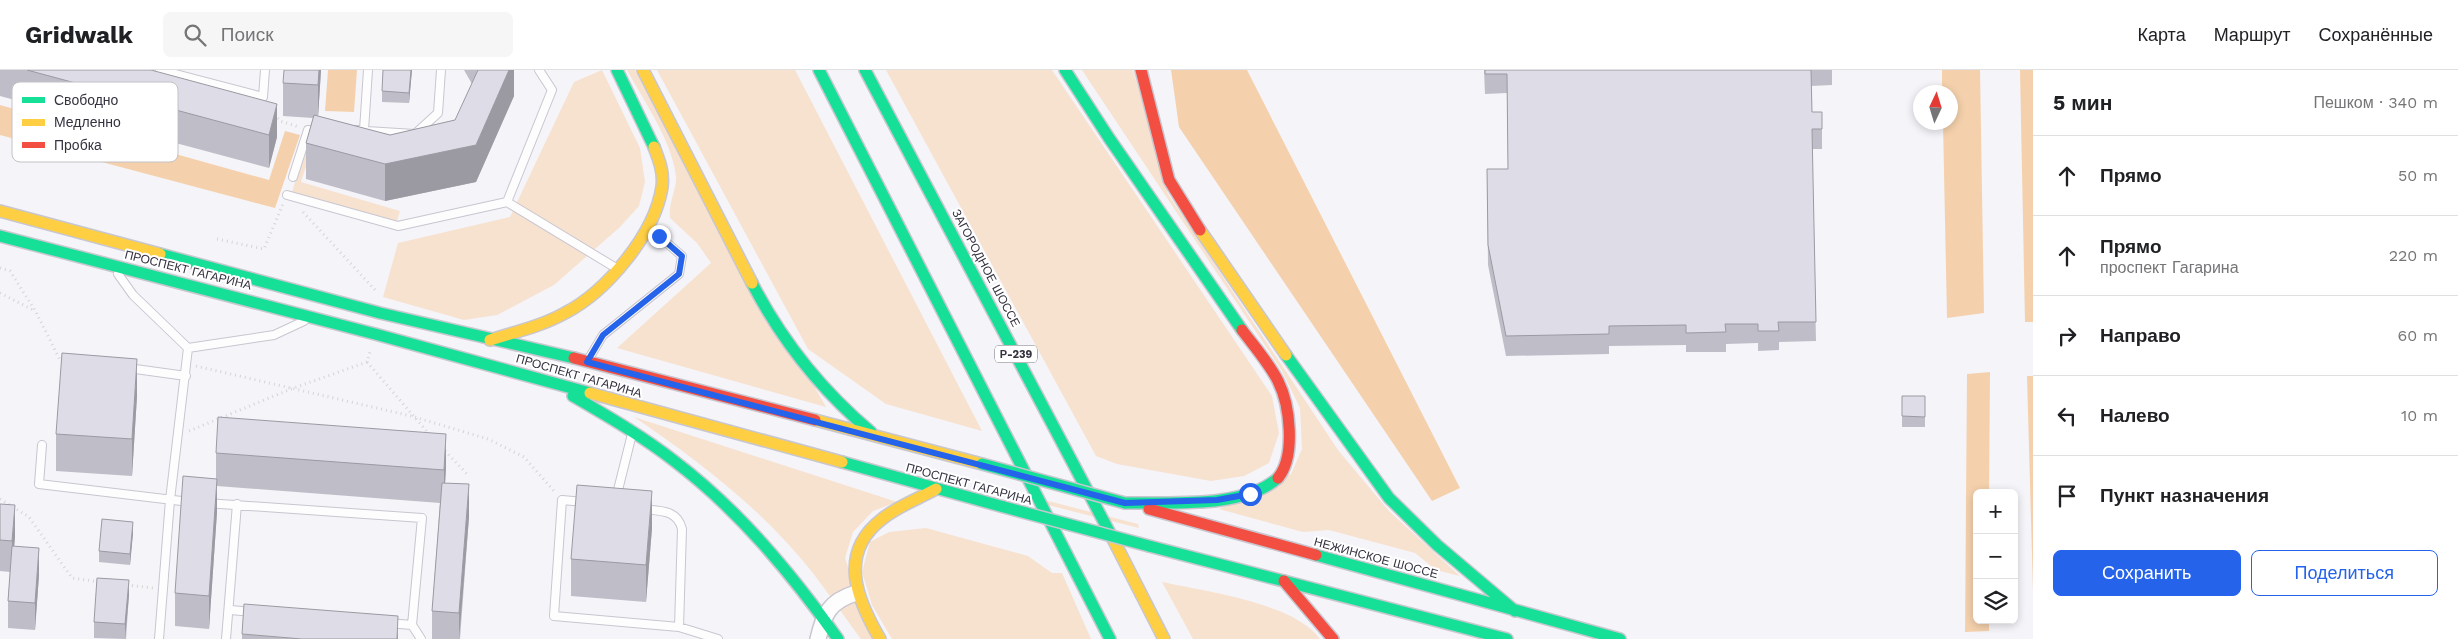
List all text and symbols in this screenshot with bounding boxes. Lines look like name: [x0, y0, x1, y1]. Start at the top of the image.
search box: [163, 12, 513, 57]
text: Gridwalk: [25, 21, 133, 49]
icon: search: [181, 21, 209, 49]
text: Поиск: [221, 23, 273, 46]
text: Карта: [2138, 24, 2186, 45]
text: Маршрут: [2214, 24, 2290, 45]
text: Сохранённые: [2318, 24, 2433, 45]
legend: [12, 82, 178, 162]
north arrow: [1913, 85, 1958, 130]
text: 5 мин: [2053, 90, 2112, 115]
text: Свободно: [54, 92, 119, 108]
text: Пешком · 340 m: [2313, 93, 2438, 112]
text: Медленно: [54, 114, 121, 130]
text: Пробка: [54, 137, 102, 153]
icon: ahead: [2053, 162, 2081, 190]
text: Прямо: [2100, 164, 2162, 187]
text: 50 m: [2398, 166, 2438, 185]
street label: ЗАГОРОДНОЕ ШОССЕ: [949, 207, 1023, 329]
route end: [648, 225, 671, 248]
text: Прямо: [2100, 235, 2162, 258]
icon: ahead: [2053, 242, 2081, 270]
text: 220 m: [2389, 246, 2438, 265]
street label: ПРОСПЕКТ ГАГАРИНА: [123, 247, 253, 293]
text: проспект Гагарина: [2100, 258, 2239, 277]
icon: right: [2053, 322, 2081, 350]
text: Направо: [2100, 324, 2181, 347]
text: 60 m: [2398, 326, 2438, 345]
road number: Р-239: [995, 346, 1037, 362]
street label: ПРОСПЕКТ ГАГАРИНА: [515, 351, 643, 401]
icon: left: [2053, 402, 2081, 430]
text: Налево: [2100, 404, 2170, 427]
text: 10 m: [2401, 406, 2438, 425]
street label: ПРОСПЕКТ ГАГАРИНА: [904, 460, 1034, 508]
icon: arrive: [2053, 482, 2081, 510]
route start: [1239, 483, 1262, 506]
text: Пункт назначения: [2100, 484, 2269, 507]
map controls: [1973, 489, 2018, 624]
button: +: [1973, 489, 2018, 534]
button: −: [1973, 534, 2018, 579]
street label: НЕЖИНСКОЕ ШОССЕ: [1313, 535, 1439, 581]
button: Сохранить: [2053, 550, 2241, 596]
button: Поделиться: [2251, 550, 2438, 596]
button: layers: [1973, 579, 2018, 624]

